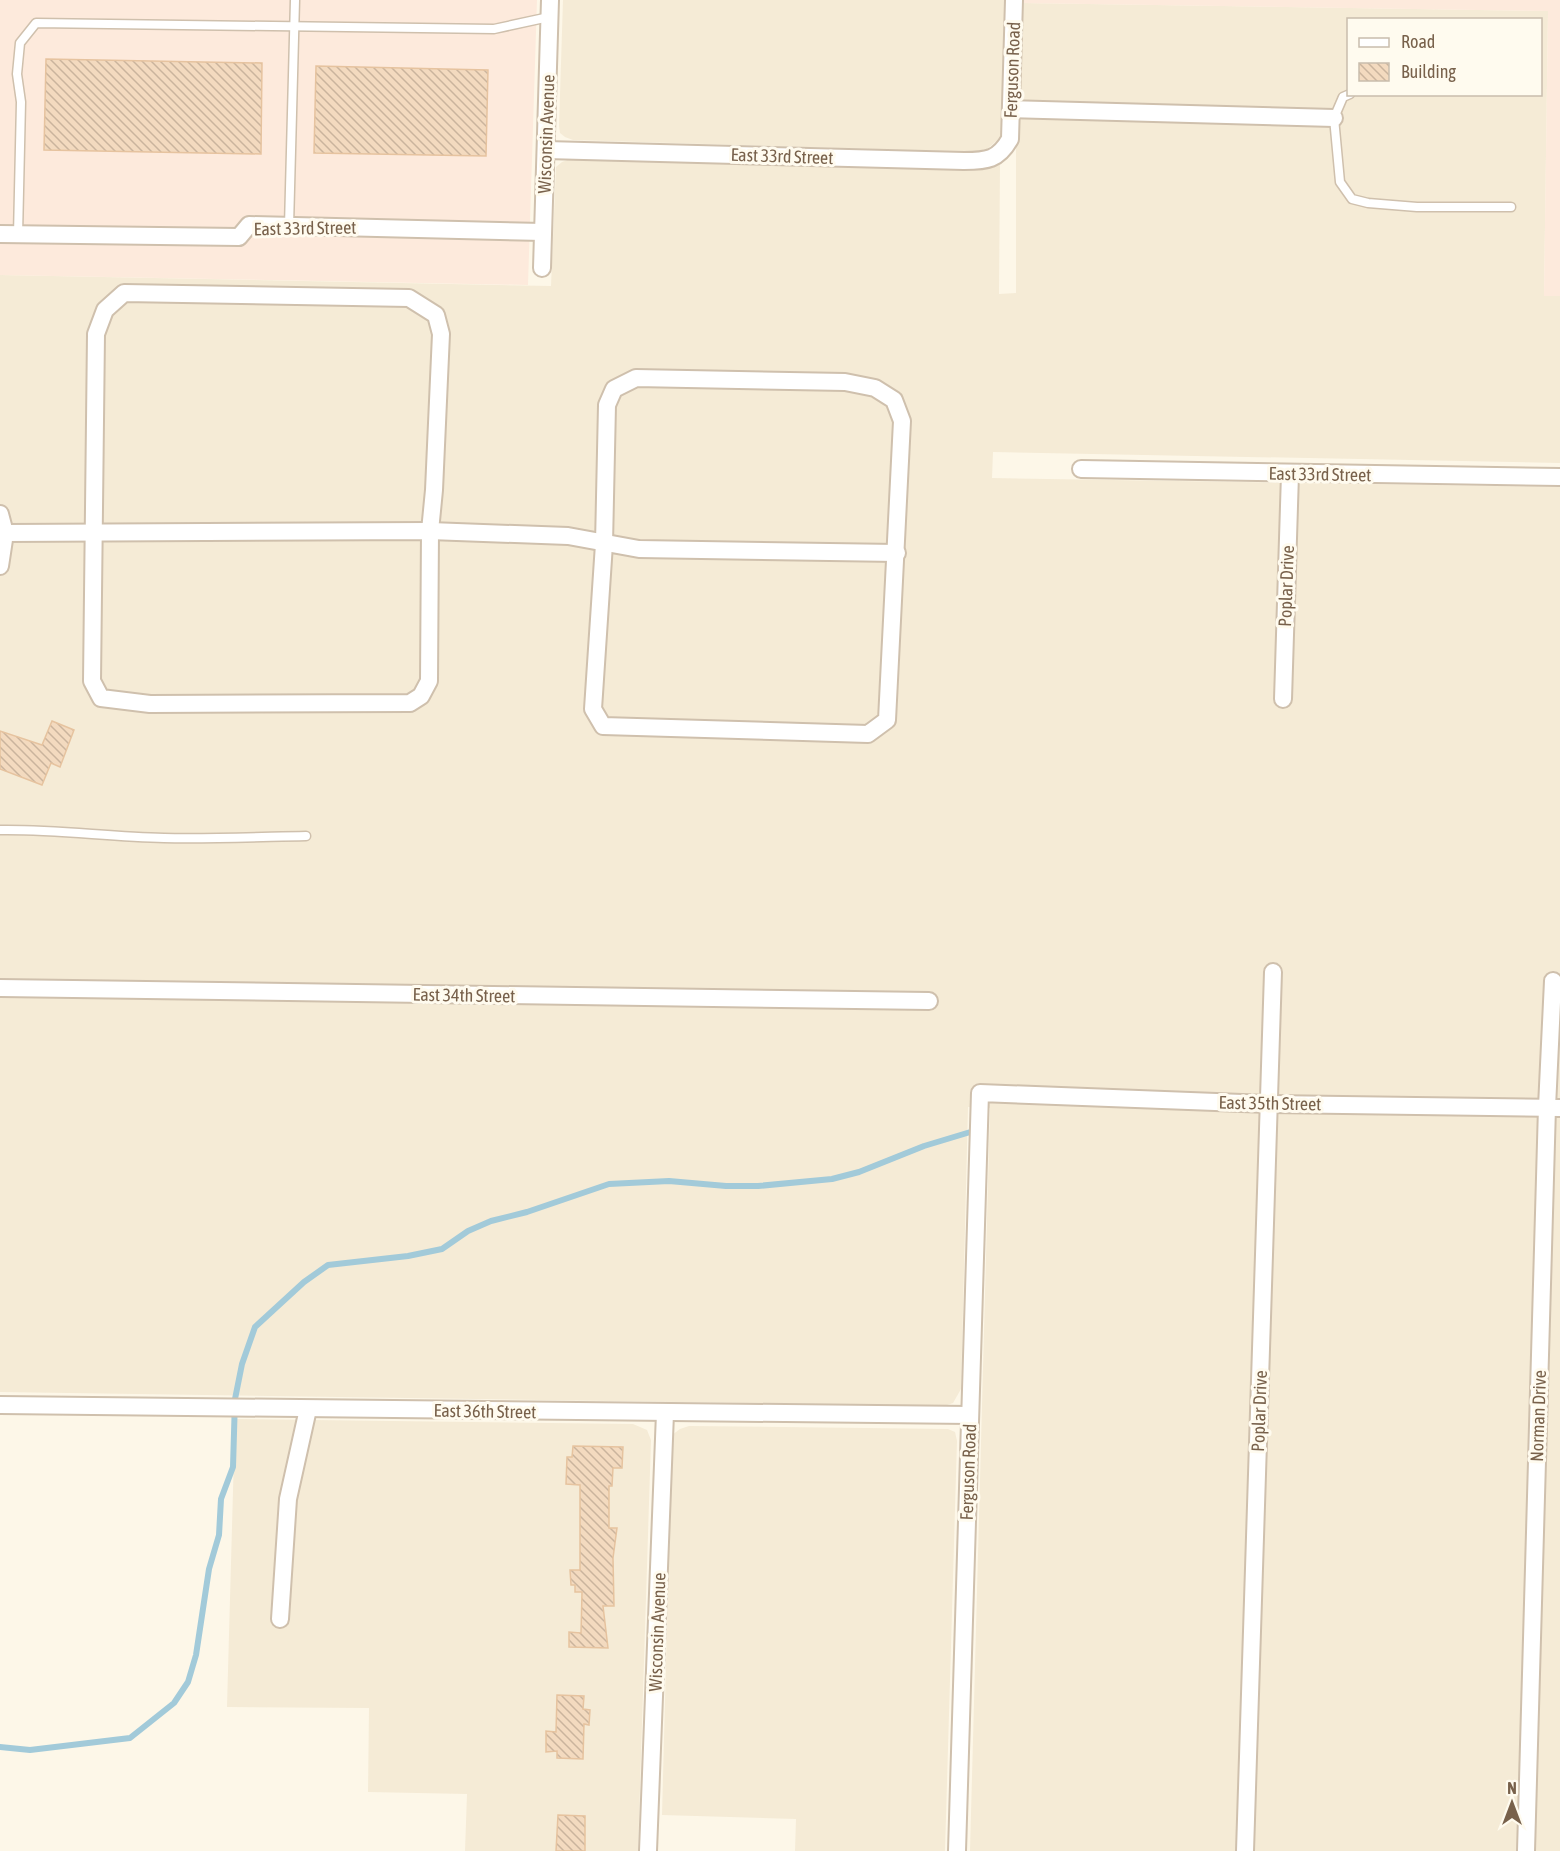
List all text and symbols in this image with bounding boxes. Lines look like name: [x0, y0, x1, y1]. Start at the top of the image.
legend: [1347, 18, 1542, 96]
street label: Ferguson Road: [1000, 21, 1024, 119]
text: Road: [1401, 31, 1435, 52]
text: Building: [1401, 61, 1456, 82]
street label: Wisconsin Avenue: [533, 74, 559, 194]
street label: East 33rd Street: [730, 144, 834, 168]
street label: East 33rd Street: [253, 217, 357, 239]
street label: East 33rd Street: [1268, 463, 1372, 485]
street label: Poplar Drive: [1274, 545, 1298, 627]
street label: East 34th Street: [412, 984, 516, 1006]
street label: East 35th Street: [1218, 1092, 1322, 1114]
street label: Poplar Drive: [1247, 1370, 1271, 1452]
street label: Norman Drive: [1526, 1370, 1550, 1462]
street label: East 36th Street: [433, 1400, 537, 1422]
street label: Ferguson Road: [956, 1423, 980, 1521]
street label: Wisconsin Avenue: [644, 1572, 670, 1692]
north arrow: [1482, 1773, 1542, 1833]
text: N: [1507, 1779, 1517, 1797]

